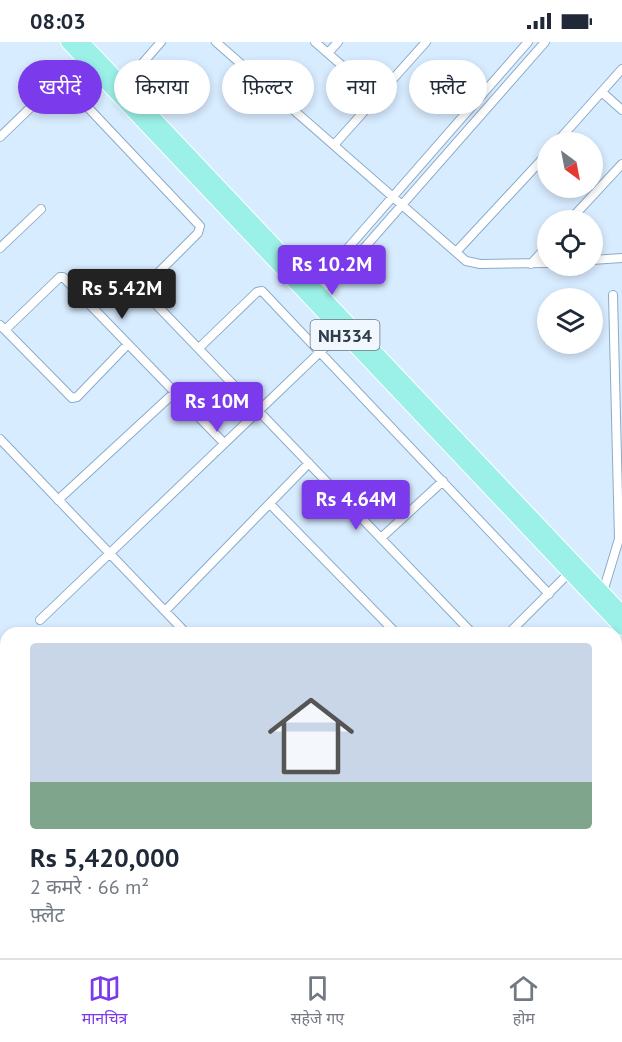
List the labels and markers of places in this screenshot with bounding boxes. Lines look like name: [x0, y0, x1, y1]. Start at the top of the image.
pin: Rs 10.2M: [270, 245, 394, 296]
pin: Rs 5.42M: [60, 269, 184, 320]
pin: Rs 10M: [168, 382, 266, 433]
pin: Rs 4.64M: [294, 480, 418, 531]

